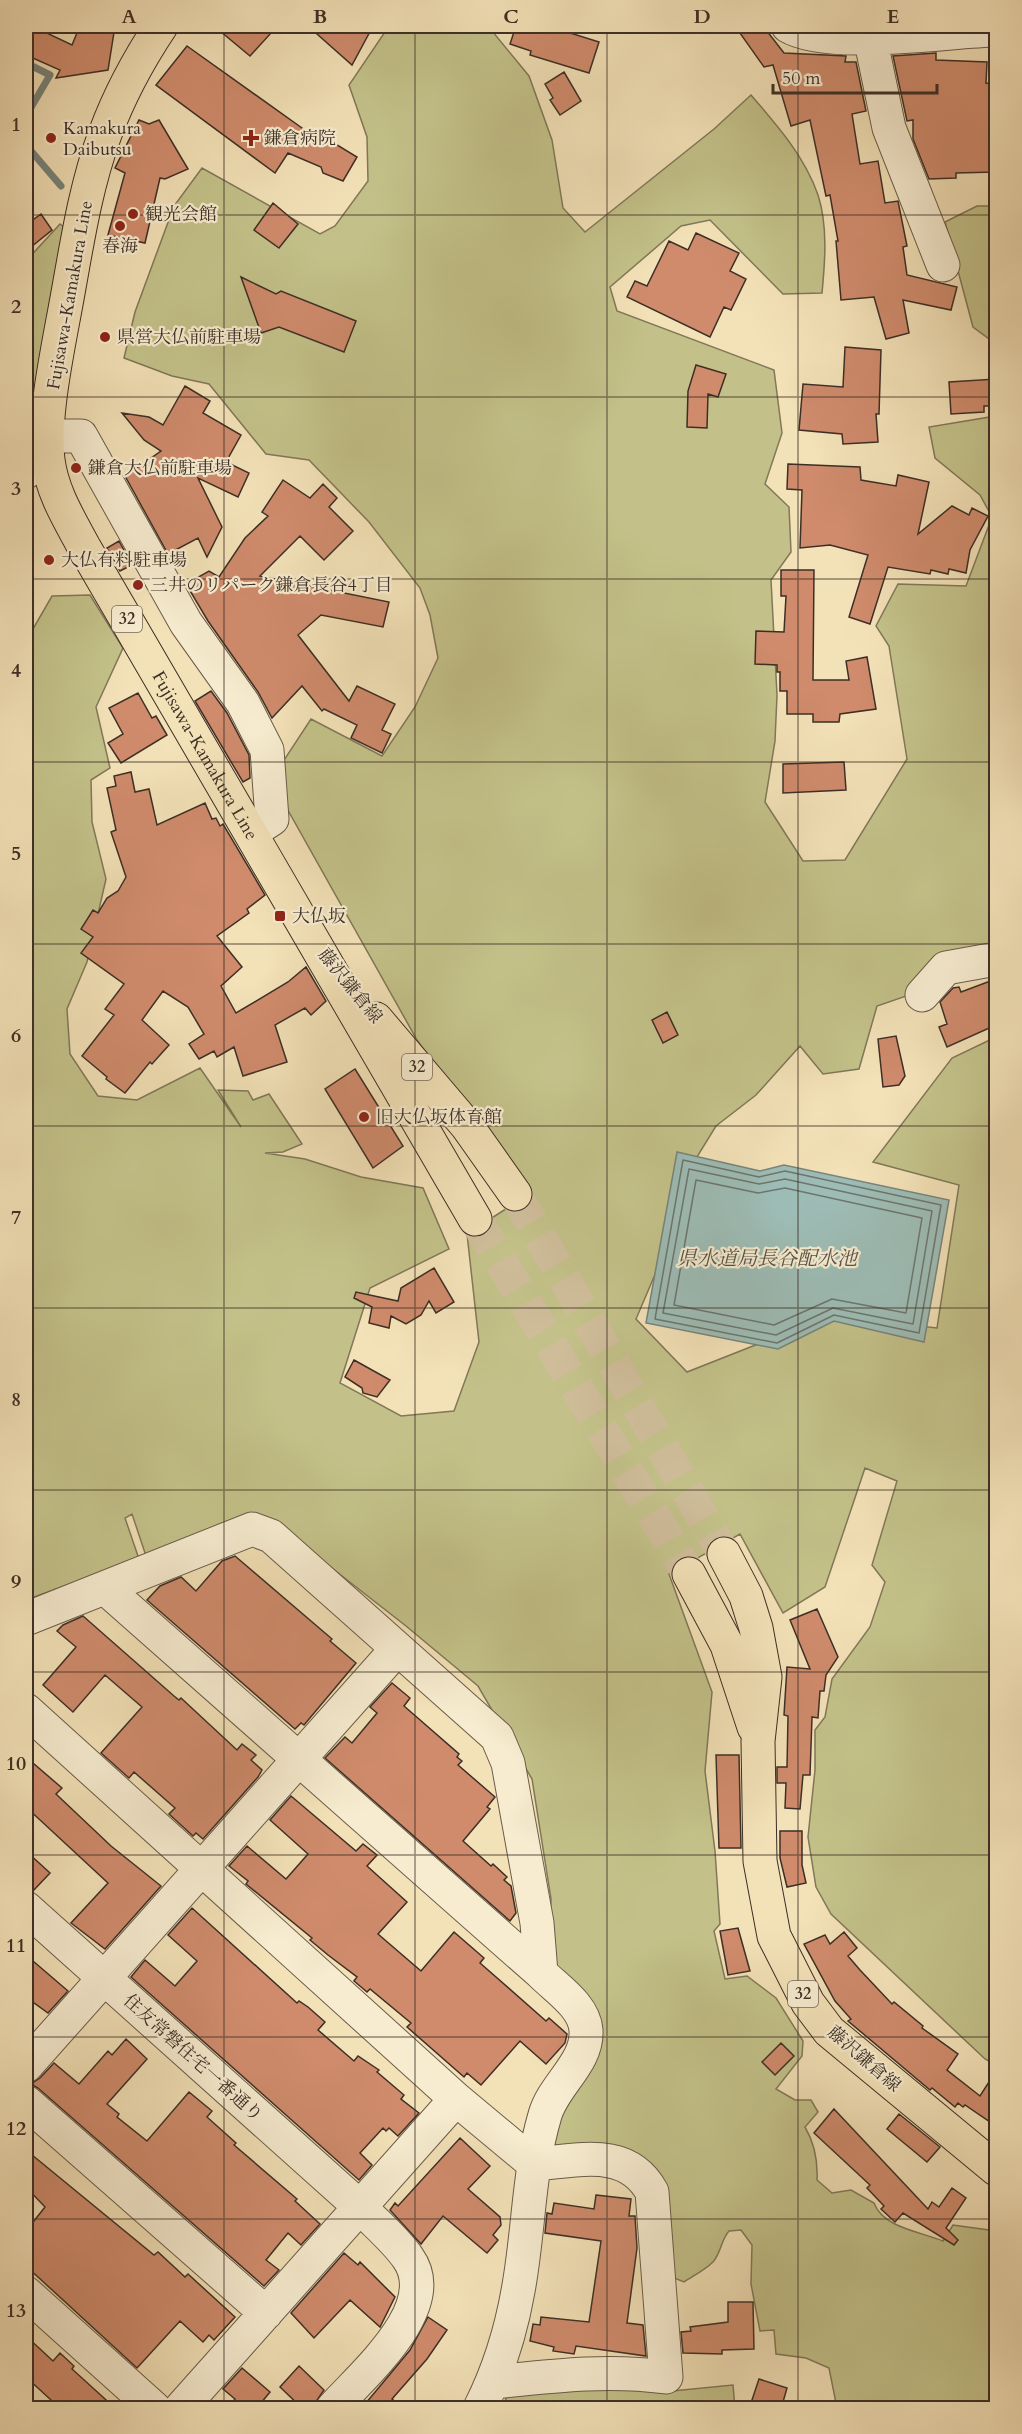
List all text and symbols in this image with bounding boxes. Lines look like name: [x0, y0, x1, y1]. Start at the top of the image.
text: A: [121, 3, 137, 30]
text: B: [313, 3, 327, 30]
text: C: [503, 3, 519, 30]
text: D: [693, 3, 711, 30]
text: E: [887, 3, 899, 30]
scale bar: [773, 57, 936, 95]
text: 50 m: [782, 66, 821, 91]
text: 1: [11, 111, 21, 138]
place label: Kamakura Daibutsu: [63, 116, 141, 162]
place label: 鎌倉病院: [264, 126, 336, 151]
marker: 鎌倉病院: [242, 129, 260, 147]
marker: Kamakura Daibutsu: [44, 131, 58, 145]
street label: Fujisawa-Kamakura Line: [41, 199, 99, 391]
place label: 観光会館: [145, 202, 217, 227]
marker: 観光会館: [126, 207, 140, 221]
marker: 春海: [113, 219, 127, 233]
place label: 春海: [102, 234, 138, 259]
text: 2: [11, 293, 21, 320]
place label: 県営大仏前駐車場: [117, 325, 261, 350]
marker: 県営大仏前駐車場: [98, 330, 112, 344]
place label: 鎌倉大仏前駐車場: [88, 456, 232, 481]
marker: 鎌倉大仏前駐車場: [69, 461, 83, 475]
text: 3: [11, 475, 21, 502]
place label: 大仏有料駐車場: [61, 548, 187, 573]
marker: 大仏有料駐車場: [42, 553, 56, 567]
place label: 三井のリパーク鎌倉長谷4丁目: [150, 573, 393, 598]
marker: 三井のリパーク鎌倉長谷4丁目: [131, 578, 145, 592]
road number: 32: [112, 606, 142, 632]
text: 4: [11, 657, 21, 684]
street label: Fujisawa-Kamakura Line: [146, 666, 264, 845]
text: 5: [11, 840, 21, 867]
place label: 大仏坂: [292, 904, 346, 929]
marker: 大仏坂: [273, 909, 287, 923]
street label: 藤沢鎌倉線: [312, 943, 388, 1029]
text: 6: [11, 1022, 21, 1049]
road number: 32: [402, 1054, 432, 1080]
place label: 旧大仏坂体育館: [376, 1105, 502, 1130]
marker: 旧大仏坂体育館: [357, 1110, 371, 1124]
text: 7: [11, 1204, 21, 1231]
water label: 県水道局長谷配水池: [677, 1245, 859, 1272]
text: 8: [11, 1386, 21, 1413]
text: 9: [11, 1568, 21, 1595]
text: 10: [6, 1750, 26, 1777]
text: 11: [6, 1932, 26, 1959]
road number: 32: [788, 1981, 818, 2007]
street label: 住友常磐住宅一番通り: [118, 1988, 268, 2128]
street label: 藤沢鎌倉線: [822, 2020, 906, 2098]
text: 12: [6, 2115, 26, 2142]
text: 13: [6, 2297, 26, 2324]

